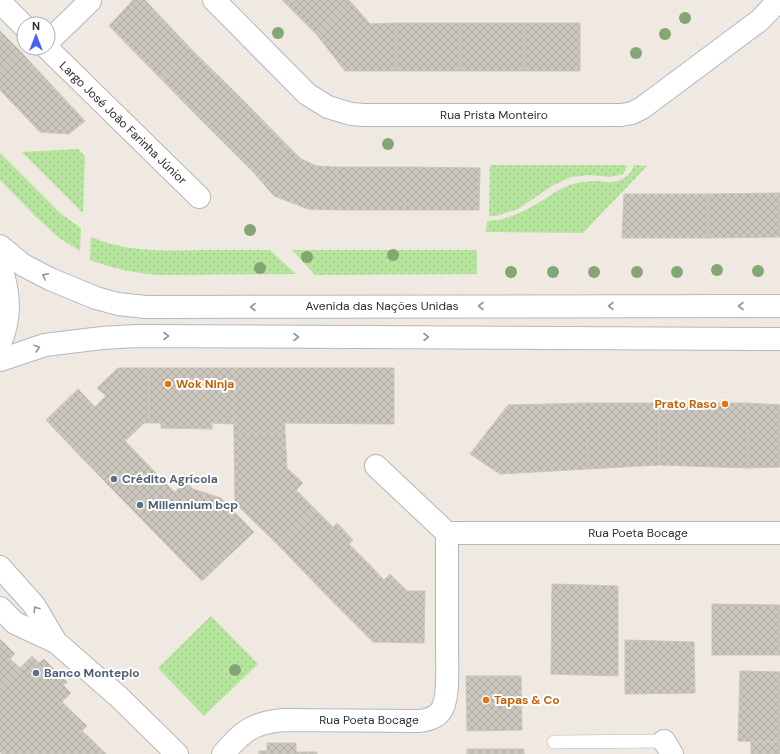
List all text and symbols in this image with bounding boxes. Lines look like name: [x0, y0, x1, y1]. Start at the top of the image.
north arrow: [16, 16, 56, 56]
text: N: [32, 19, 40, 33]
street label: Largo José João Farinha Júnior: [56, 58, 190, 188]
street label: Rua Prista Monteiro: [440, 107, 548, 123]
one-way arrow: [41, 273, 49, 281]
street label: Avenida das Nações Unidas: [305, 298, 459, 314]
one-way arrow: [478, 302, 484, 310]
one-way arrow: [608, 302, 614, 310]
one-way arrow: [738, 302, 744, 310]
one-way arrow: [250, 303, 256, 311]
one-way arrow: [163, 332, 169, 340]
one-way arrow: [293, 333, 299, 341]
one-way arrow: [423, 333, 429, 341]
one-way arrow: [33, 344, 40, 353]
place label: Wok Ninja: [176, 376, 234, 392]
marker: Wok Ninja: [163, 379, 173, 389]
place label: Prato Raso: [655, 396, 717, 412]
marker: Prato Raso: [720, 399, 730, 409]
place label: Crédito Agrícola: [122, 471, 218, 487]
marker: Crédito Agrícola: [109, 474, 119, 484]
place label: Millennium bcp: [148, 497, 238, 513]
marker: Millennium bcp: [135, 500, 145, 510]
street label: Rua Poeta Bocage: [588, 525, 688, 541]
one-way arrow: [34, 606, 41, 613]
place label: Banco Montepio: [44, 665, 140, 681]
marker: Banco Montepio: [31, 668, 41, 678]
place label: Tapas & Co: [494, 692, 560, 708]
marker: Tapas & Co: [481, 695, 491, 705]
street label: Rua Poeta Bocage: [319, 712, 419, 728]

